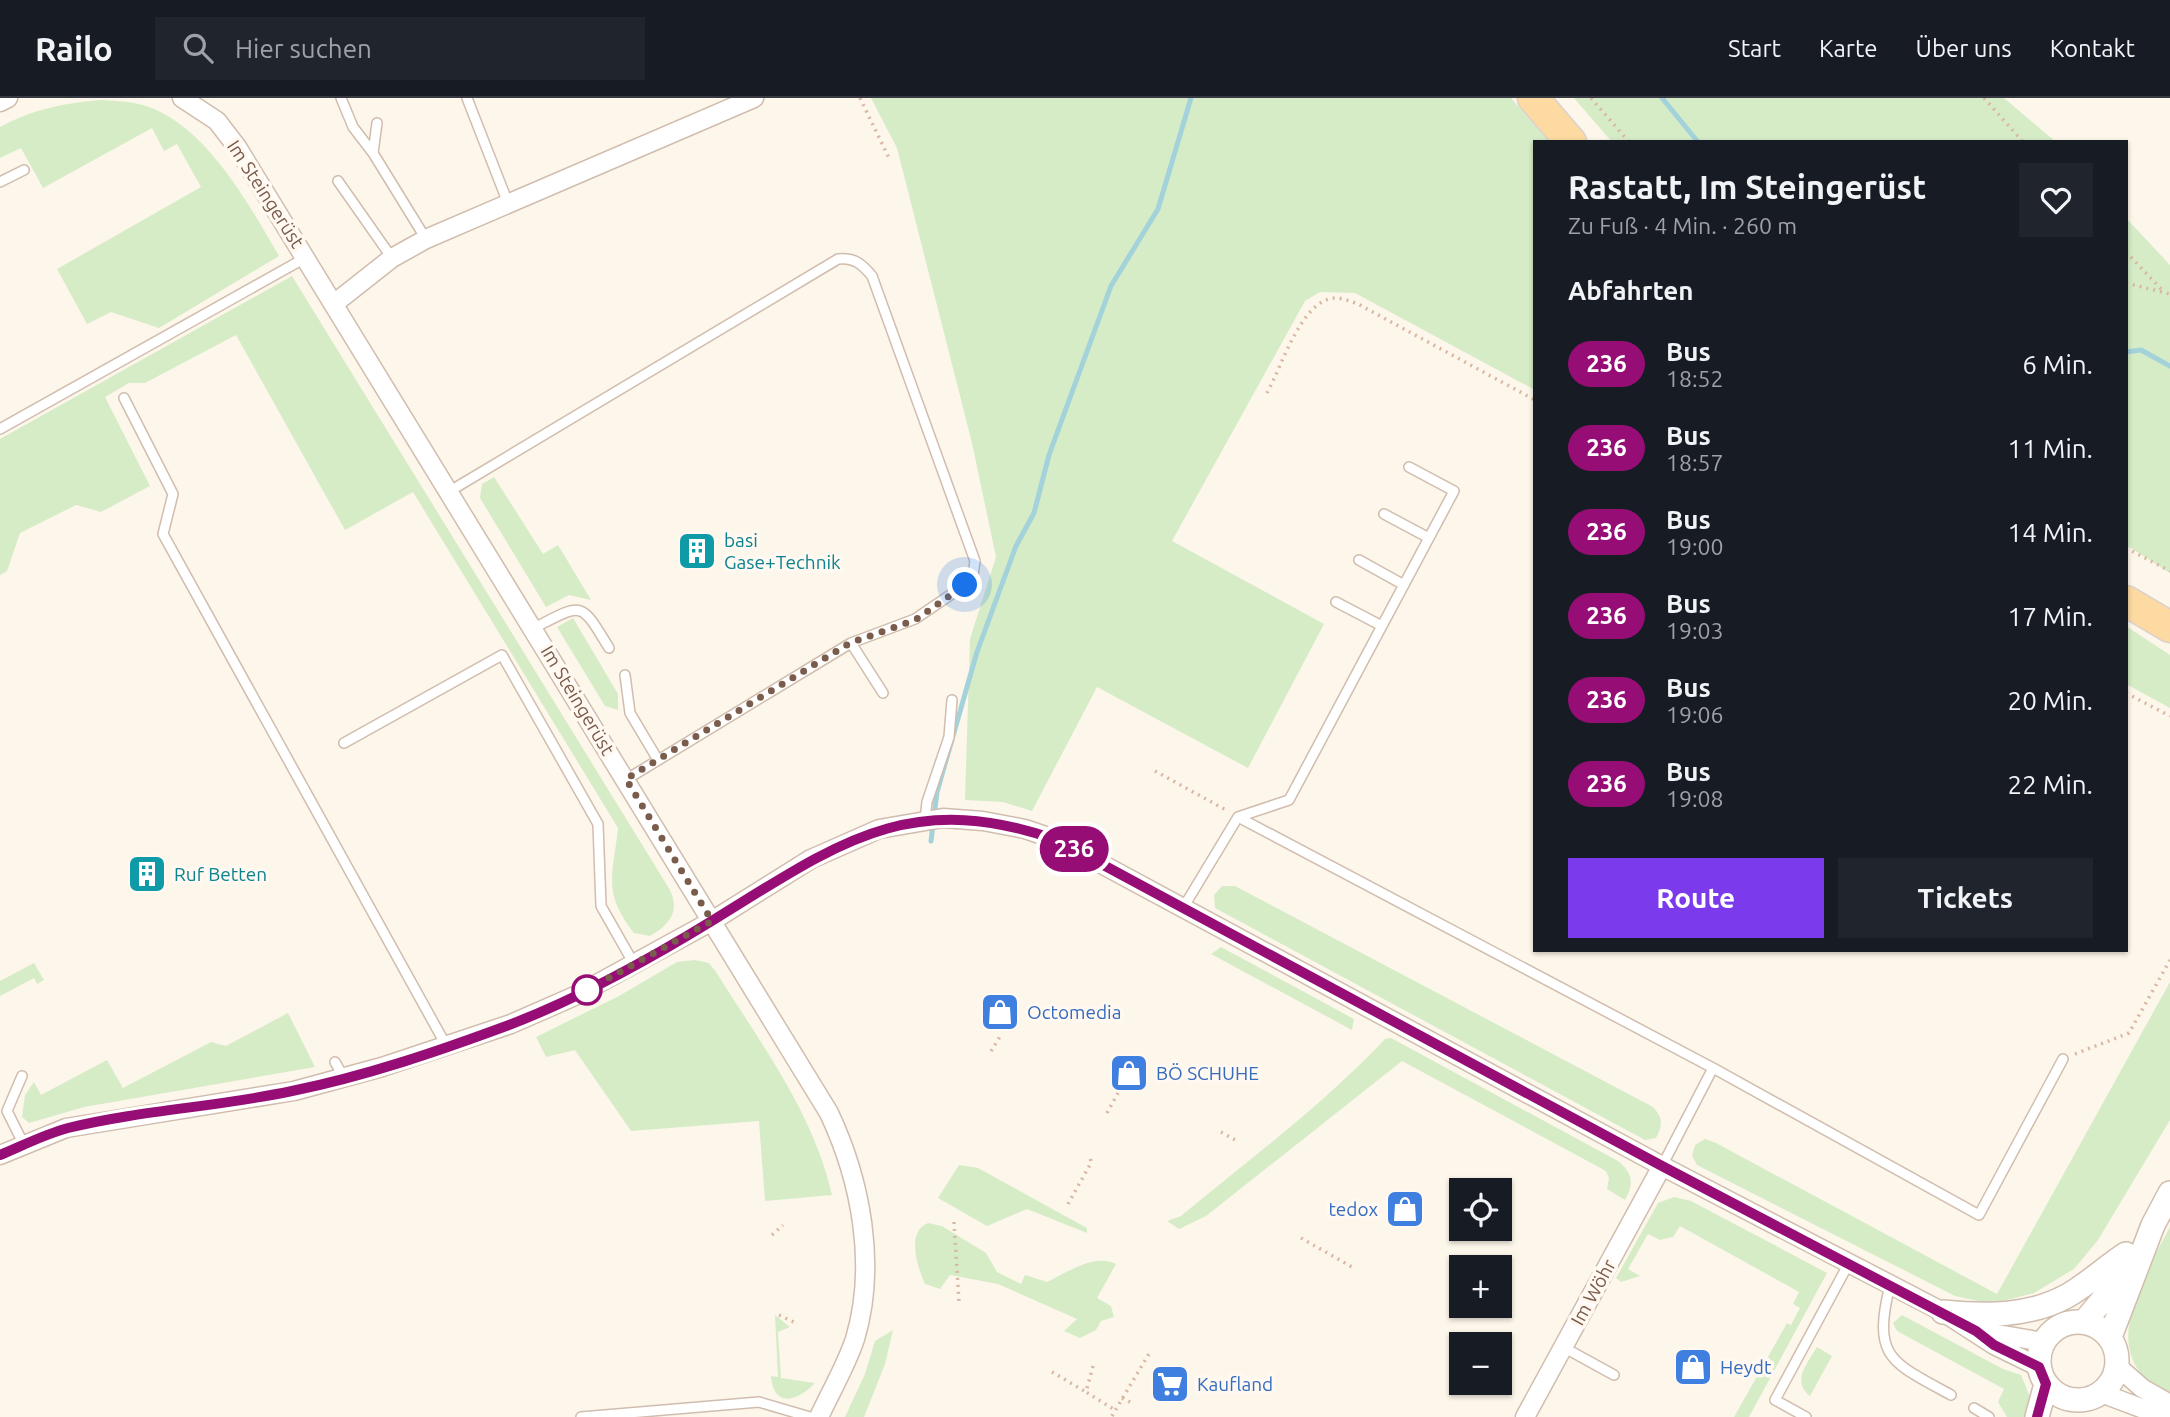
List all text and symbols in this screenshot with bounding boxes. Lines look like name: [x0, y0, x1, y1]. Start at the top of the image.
search box: [155, 17, 645, 80]
icon: search: [179, 29, 217, 67]
text: Railo: [35, 30, 113, 67]
text: Hier suchen: [235, 34, 372, 63]
text: Start: [1728, 35, 1781, 62]
text: Karte: [1819, 35, 1878, 62]
text: Über uns: [1916, 35, 2012, 62]
text: Kontakt: [2050, 35, 2135, 62]
street label: Im Steingerüst: [223, 136, 309, 252]
button: heart: [2019, 163, 2093, 237]
text: Rastatt, Im Steingerüst: [1568, 168, 1926, 205]
text: Zu Fuß · 4 Min. · 260 m: [1568, 213, 1797, 238]
text: Abfahrten: [1568, 276, 1693, 305]
text: Bus: [1666, 337, 1711, 366]
text: 236: [1586, 350, 1627, 377]
text: 6 Min.: [2022, 350, 2093, 379]
text: 18:52: [1666, 366, 1724, 391]
text: Bus: [1666, 421, 1711, 450]
text: 236: [1586, 434, 1627, 461]
text: 11 Min.: [2008, 434, 2093, 463]
text: 18:57: [1666, 450, 1724, 475]
text: Bus: [1666, 505, 1711, 534]
text: 236: [1586, 518, 1627, 545]
text: 14 Min.: [2008, 518, 2093, 547]
place label: basi Gase+Technik: [724, 529, 841, 573]
building icon: basi Gase+Technik: [676, 530, 718, 572]
text: 19:00: [1666, 534, 1724, 559]
your location: [947, 567, 982, 602]
text: Bus: [1666, 589, 1711, 618]
text: 236: [1586, 602, 1627, 629]
text: 17 Min.: [2008, 602, 2093, 631]
text: 19:03: [1666, 618, 1724, 643]
street label: Im Steingerüst: [537, 641, 620, 759]
text: Bus: [1666, 673, 1711, 702]
text: 236: [1586, 686, 1627, 713]
text: 20 Min.: [2008, 686, 2093, 715]
text: 19:06: [1666, 702, 1724, 727]
text: Bus: [1666, 757, 1711, 786]
text: 236: [1586, 770, 1627, 797]
text: 22 Min.: [2008, 770, 2093, 799]
text: 19:08: [1666, 786, 1724, 811]
line badge: 236: [1034, 826, 1114, 872]
text: 236: [1054, 835, 1094, 862]
building icon: Ruf Betten: [126, 853, 168, 895]
button: Route: [1568, 858, 1824, 938]
button: Tickets: [1838, 858, 2093, 938]
place label: Ruf Betten: [174, 863, 267, 885]
unlabelled marker: [572, 975, 602, 1005]
shop icon: Octomedia: [979, 991, 1021, 1033]
place label: Octomedia: [1027, 1001, 1122, 1023]
shop icon: BÖ SCHUHE: [1108, 1052, 1150, 1094]
place label: BÖ SCHUHE: [1156, 1062, 1259, 1084]
map controls: [1449, 1178, 1512, 1395]
button: locate: [1449, 1178, 1512, 1241]
shop icon: tedox: [1384, 1188, 1426, 1230]
place label: tedox: [1328, 1198, 1378, 1220]
button: +: [1449, 1255, 1512, 1318]
street label: Im Wöhr: [1566, 1255, 1620, 1329]
button: −: [1449, 1332, 1512, 1395]
shop icon: Heydt: [1672, 1346, 1714, 1388]
place label: Heydt: [1720, 1356, 1772, 1378]
supermarket icon: Kaufland: [1149, 1363, 1191, 1405]
place label: Kaufland: [1197, 1373, 1273, 1395]

